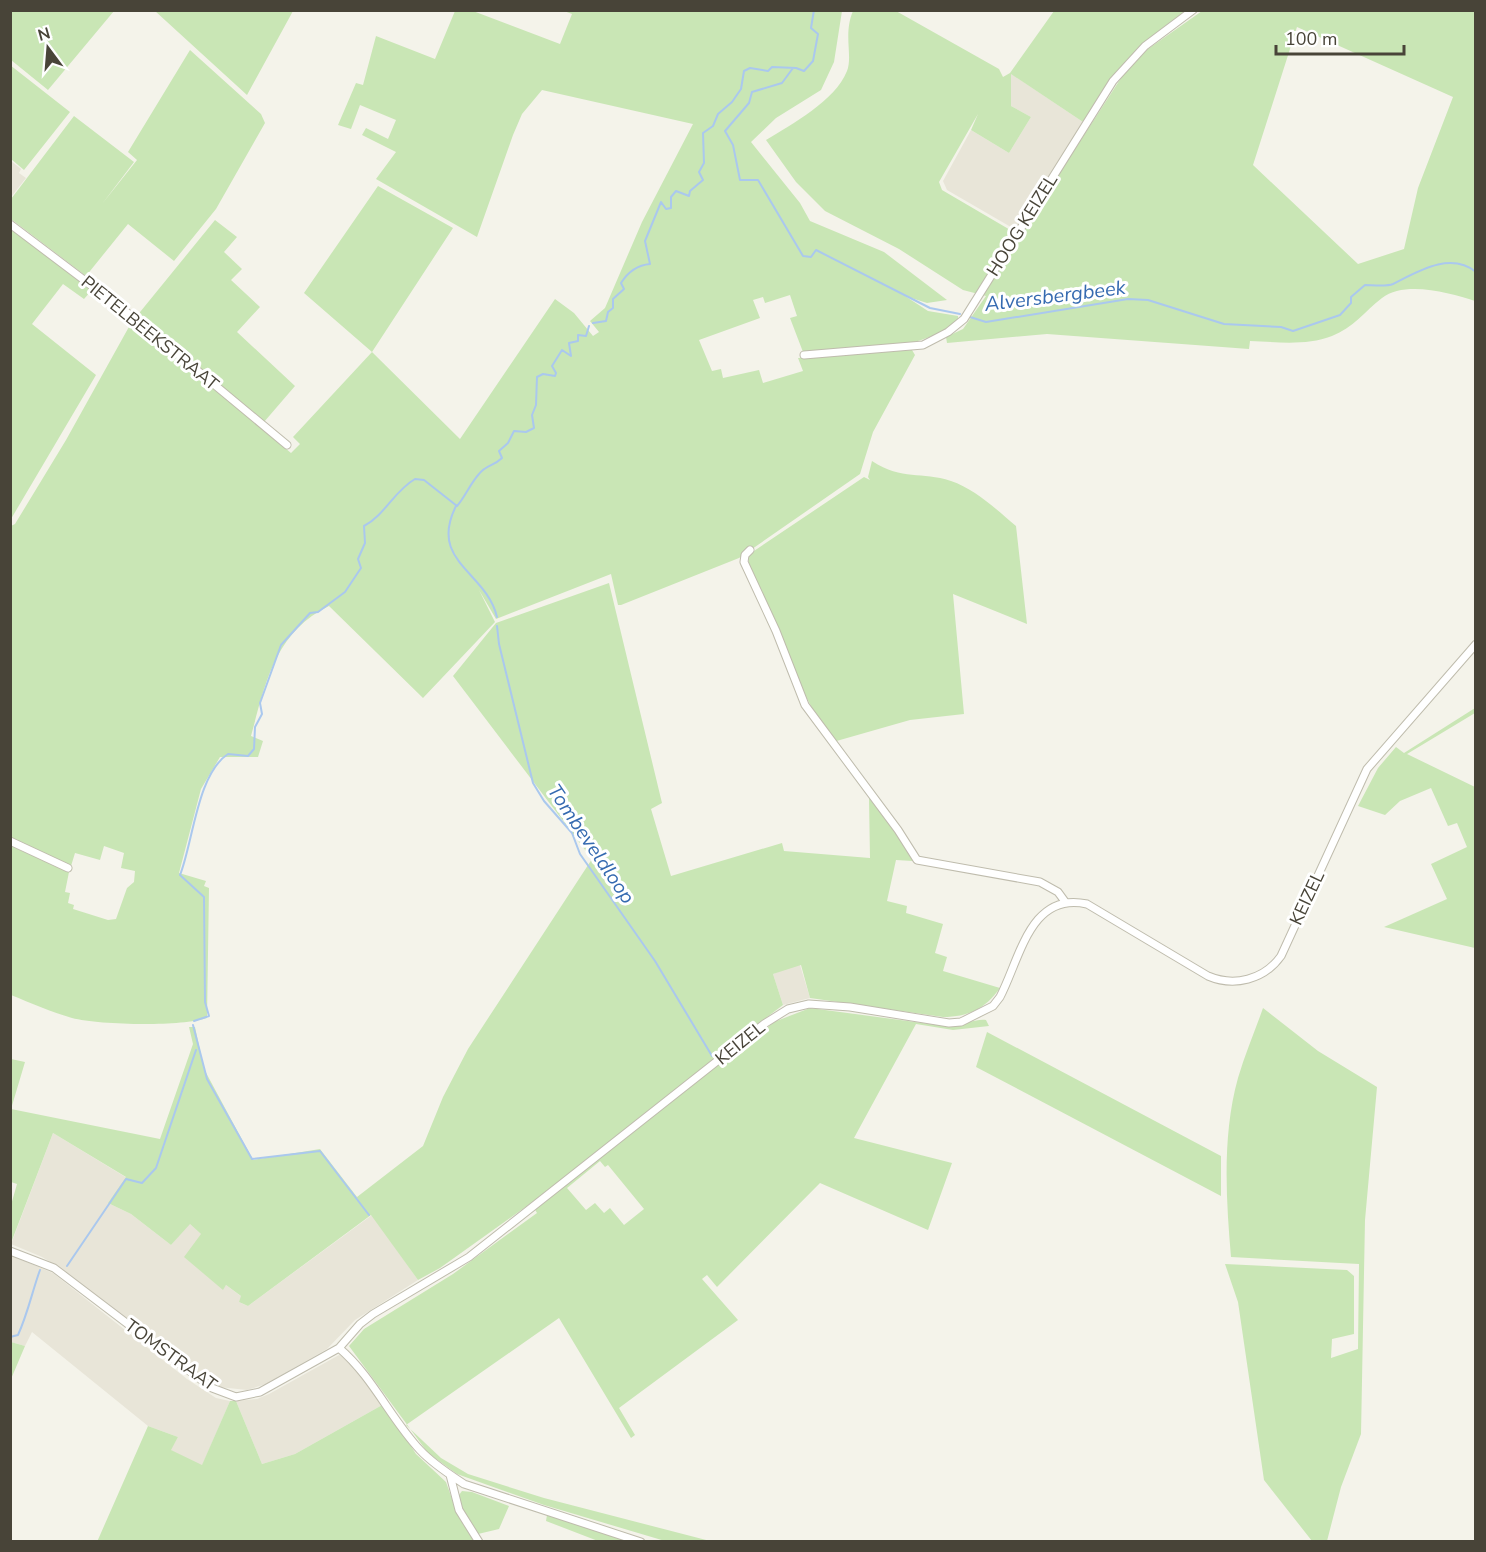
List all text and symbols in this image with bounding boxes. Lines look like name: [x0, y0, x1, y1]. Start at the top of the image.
north arrow: [18, 18, 78, 78]
scale bar: [1276, 18, 1404, 56]
text: N: [35, 22, 53, 47]
text: 100 m: [1285, 27, 1337, 51]
street label: HOOG KEIZEL: [981, 169, 1063, 281]
street label: PIETELBEEKSTRAAT: [76, 270, 224, 396]
water label: Alversbergbeek: [982, 274, 1128, 318]
water label: Tombeveldloop: [541, 779, 641, 909]
street label: KEIZEL: [1284, 867, 1330, 929]
street label: KEIZEL: [710, 1016, 770, 1070]
street label: TOMSTRAAT: [120, 1313, 222, 1397]

